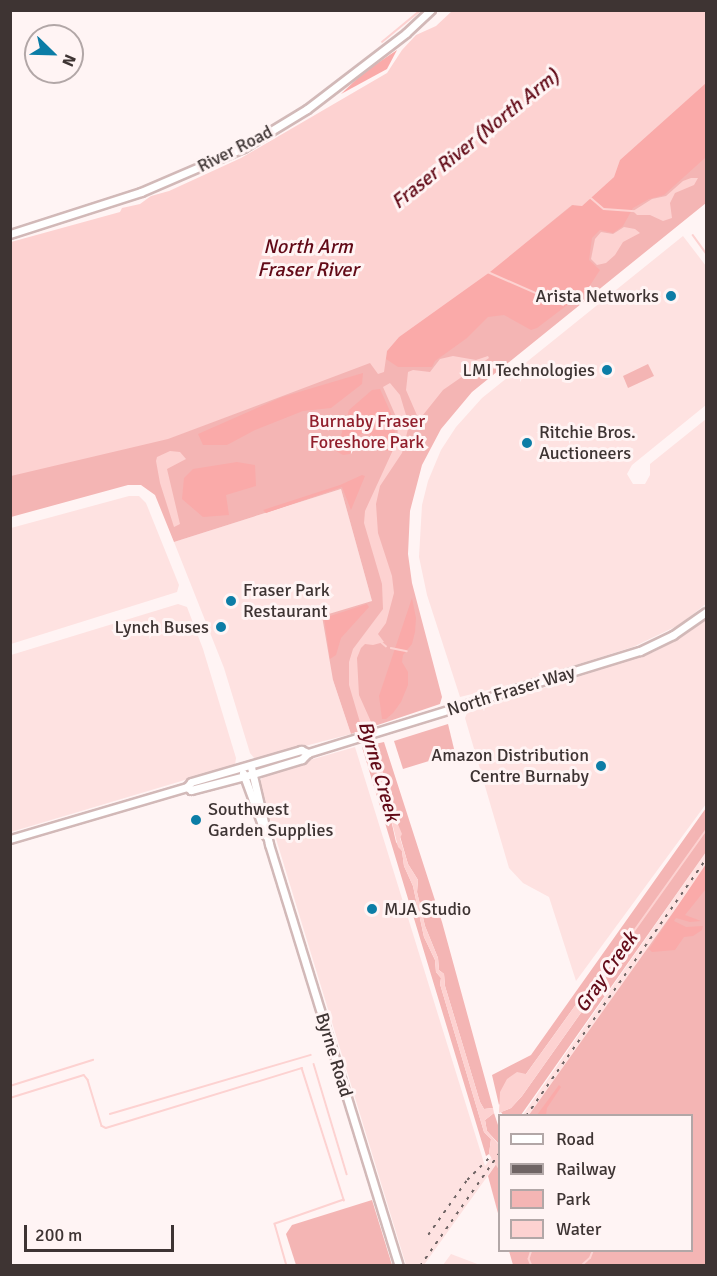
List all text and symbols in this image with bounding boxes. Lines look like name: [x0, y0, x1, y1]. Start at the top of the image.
north arrow: [24, 24, 84, 84]
text: N: [57, 51, 80, 69]
water label: Fraser River (North Arm): [386, 64, 564, 214]
street label: River Road: [194, 121, 276, 177]
water label: North Arm Fraser River: [257, 235, 359, 282]
place label: Arista Networks: [536, 285, 659, 307]
marker: Arista Networks: [664, 289, 678, 303]
place label: LMI Technologies: [463, 359, 595, 381]
marker: LMI Technologies: [600, 363, 614, 377]
park label: Burnaby Fraser Foreshore Park: [309, 411, 425, 454]
place label: Ritchie Bros. Auctioneers: [539, 422, 636, 464]
marker: Ritchie Bros. Auctioneers: [520, 436, 534, 450]
place label: Fraser Park Restaurant: [243, 580, 330, 622]
marker: Fraser Park Restaurant: [224, 594, 238, 608]
place label: Lynch Buses: [114, 616, 209, 638]
marker: Lynch Buses: [214, 620, 228, 634]
street label: North Fraser Way: [444, 661, 578, 721]
water label: Byrne Creek: [353, 718, 405, 824]
place label: Amazon Distribution Centre Burnaby: [431, 745, 589, 788]
marker: Amazon Distribution Centre Burnaby: [594, 759, 608, 773]
place label: Southwest Garden Supplies: [208, 799, 333, 842]
marker: Southwest Garden Supplies: [189, 813, 203, 827]
place label: MJA Studio: [384, 898, 471, 920]
marker: MJA Studio: [365, 902, 379, 916]
water label: Gray Creek: [570, 927, 642, 1017]
street label: Byrne Road: [311, 1010, 357, 1100]
legend: [498, 1114, 693, 1252]
text: Road: [556, 1128, 595, 1150]
text: Railway: [556, 1158, 616, 1180]
text: Park: [556, 1188, 591, 1210]
scale bar: [27, 1213, 177, 1251]
text: Water: [556, 1218, 601, 1240]
text: 200 m: [35, 1224, 82, 1246]

